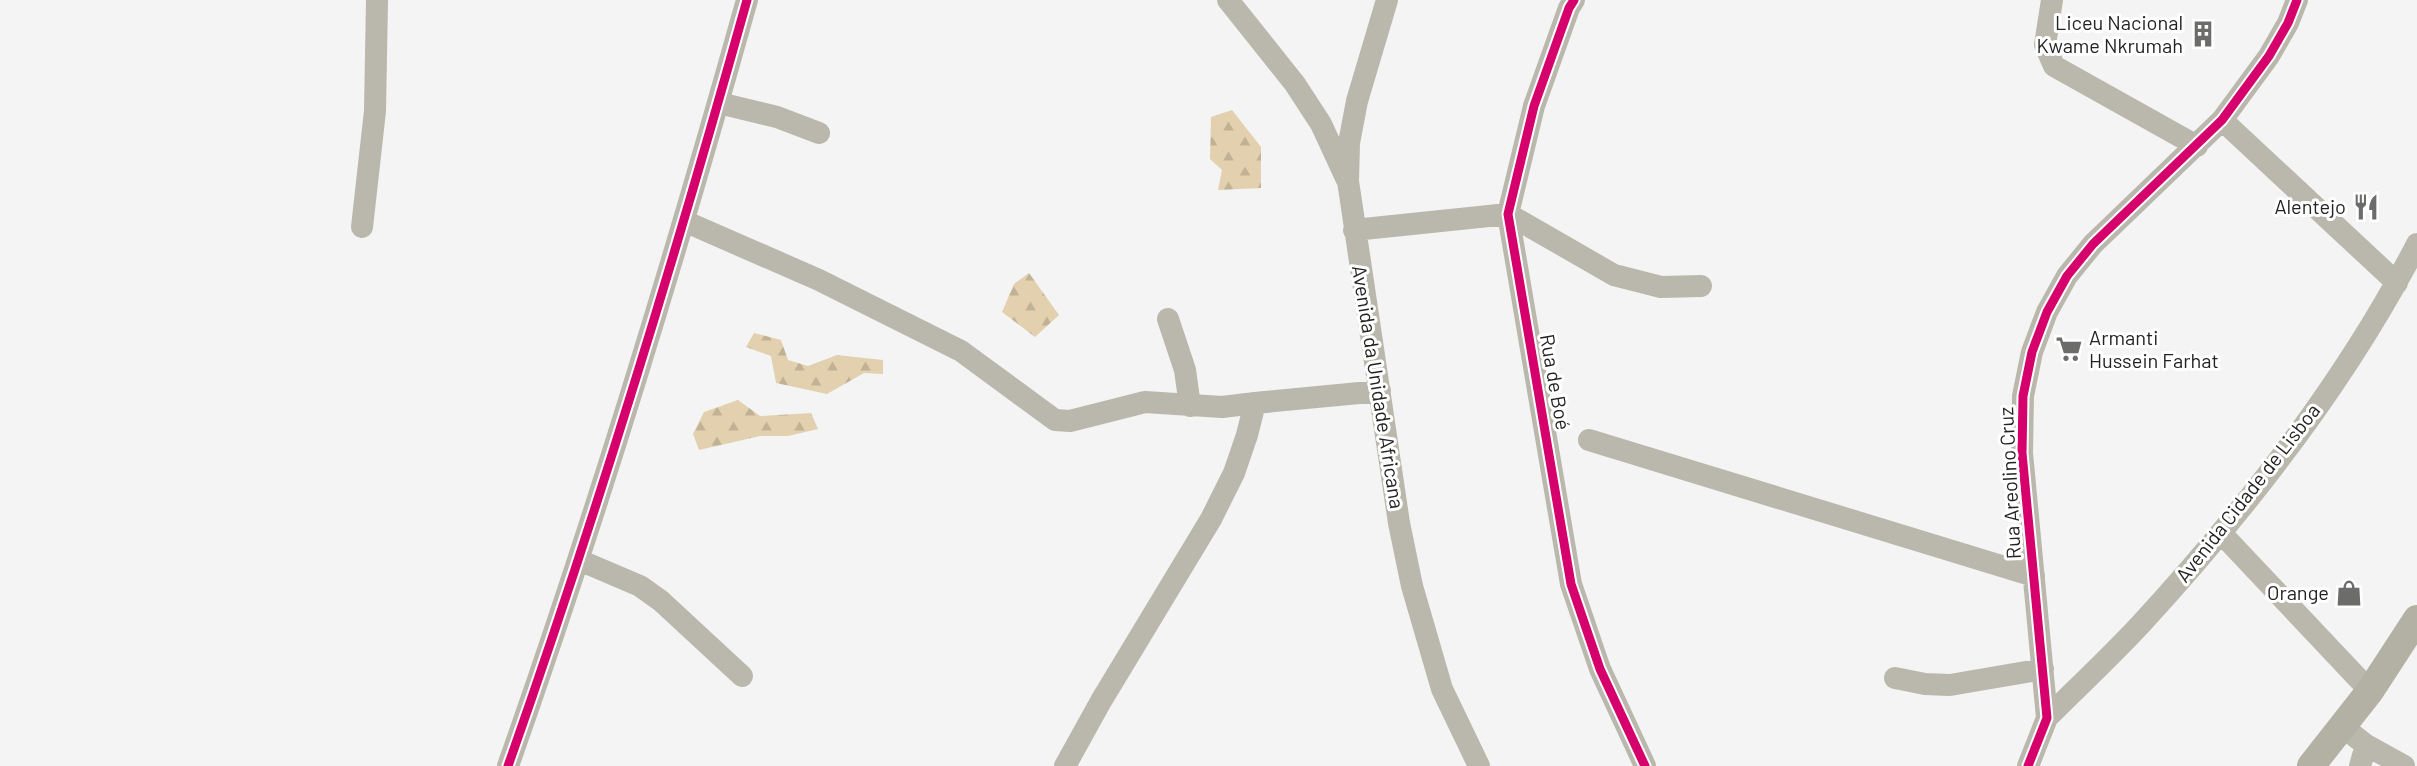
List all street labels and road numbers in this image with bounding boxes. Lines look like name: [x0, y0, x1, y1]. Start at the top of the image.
street label: Avenida da Unidade Africana: [1348, 263, 1410, 510]
street label: Rua de Boé: [1536, 332, 1576, 432]
street label: Avenida Cidade de Lisboa: [2170, 398, 2324, 586]
street label: Rua Areolino Cruz: [1993, 406, 2025, 560]

